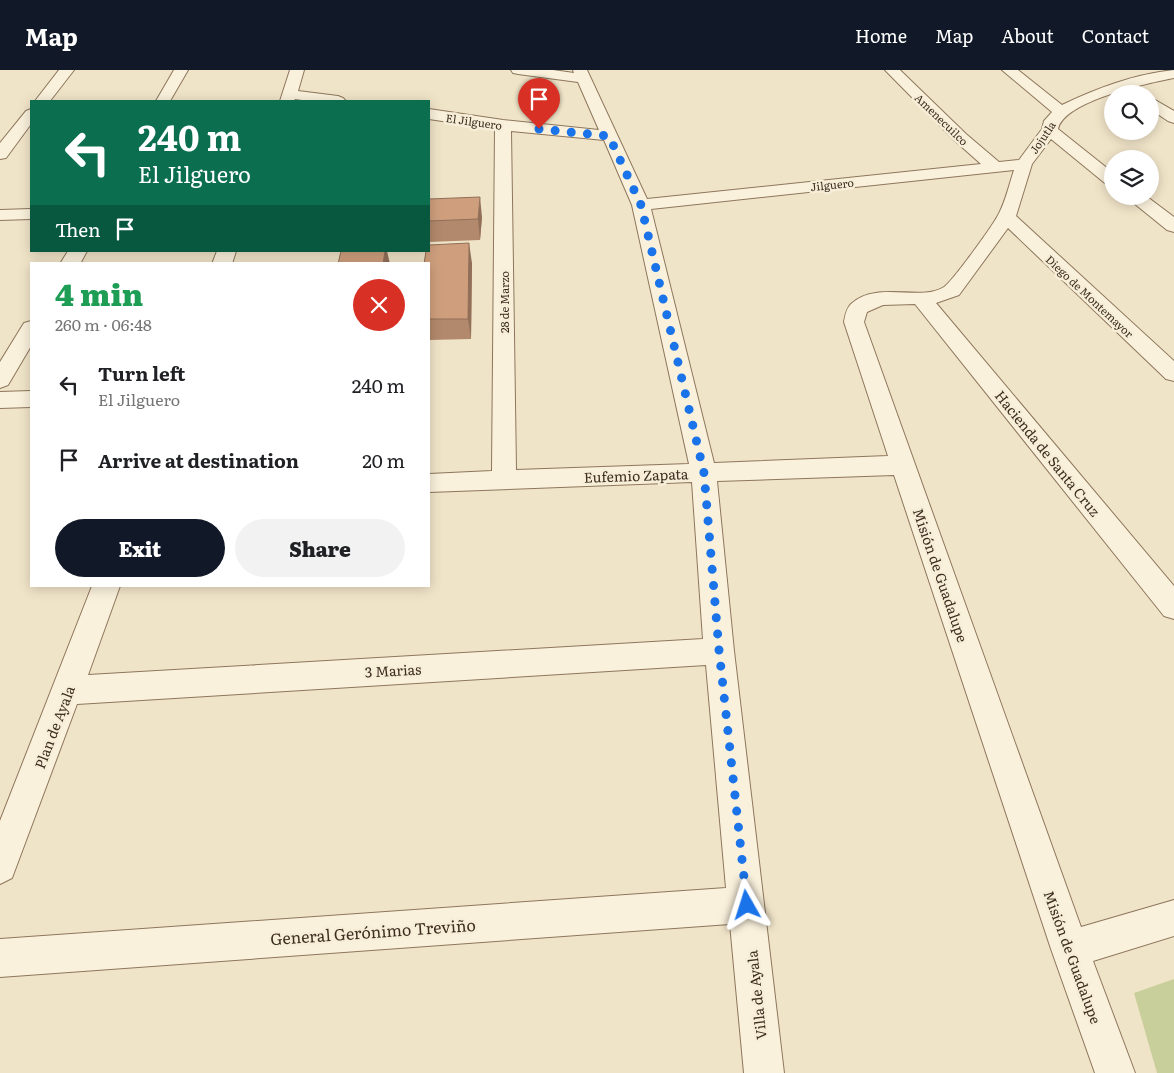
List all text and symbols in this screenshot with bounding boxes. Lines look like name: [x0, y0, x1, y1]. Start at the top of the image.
text: Map: [25, 18, 78, 53]
text: Home: [855, 22, 907, 49]
text: Map: [935, 22, 973, 49]
text: About: [1001, 22, 1054, 49]
text: Contact: [1082, 22, 1149, 49]
pin: [518, 78, 560, 129]
icon: arrive: [525, 85, 553, 113]
map controls: [1104, 85, 1159, 205]
button: search: [1104, 85, 1159, 140]
street label: Amenecuilco: [912, 89, 972, 149]
street label: El Jilguero: [445, 109, 503, 133]
text: 240 m: [138, 110, 241, 162]
street label: Jojutla: [1025, 117, 1059, 156]
icon: left: [55, 120, 120, 185]
button: layers: [1104, 150, 1159, 205]
text: El Jilguero: [138, 157, 251, 190]
street label: Jilguero: [809, 174, 855, 194]
text: Then: [55, 215, 101, 243]
icon: arrive: [111, 215, 139, 243]
street label: Diego de Montemayor: [1043, 251, 1138, 341]
text: 4 min: [55, 271, 143, 315]
street label: 28 de Marzo: [496, 271, 512, 333]
button: close: [353, 279, 405, 331]
text: 260 m · 06:48: [55, 312, 152, 336]
text: Turn left: [98, 359, 185, 387]
icon: left: [55, 371, 83, 399]
text: 240 m: [352, 371, 405, 399]
street label: Hacienda de Santa Cruz: [991, 386, 1105, 520]
text: El Jilguero: [98, 387, 180, 411]
icon: arrive: [55, 446, 83, 474]
text: Arrive at destination: [98, 446, 299, 474]
text: 20 m: [362, 446, 405, 474]
street label: Eufemio Zapata: [583, 463, 689, 487]
street label: Misión de Guadalupe: [909, 505, 973, 645]
button: Exit: [55, 519, 225, 577]
button: Share: [235, 519, 405, 577]
street label: 3 Marias: [364, 659, 422, 681]
street label: Plan de Ayala: [29, 682, 79, 772]
position arrow: [720, 878, 772, 930]
street label: Misión de Guadalupe: [1040, 888, 1106, 1026]
street label: General Gerónimo Treviño: [270, 912, 476, 950]
street label: Villa de Ayala: [741, 949, 771, 1041]

